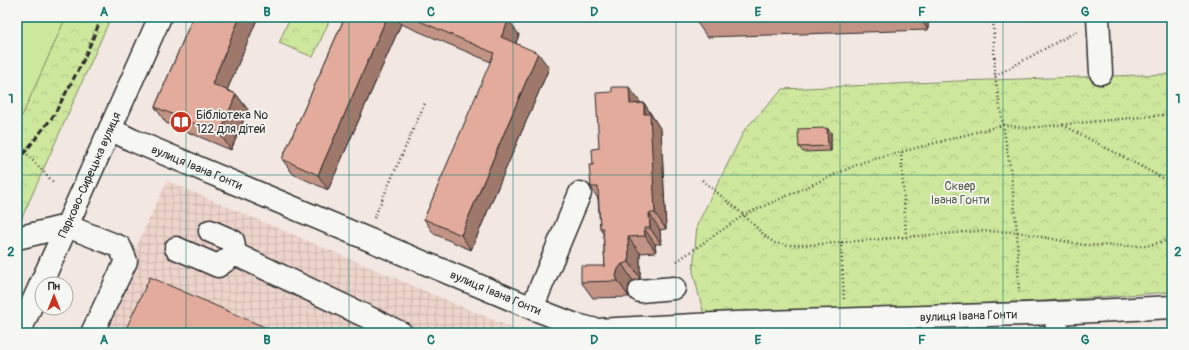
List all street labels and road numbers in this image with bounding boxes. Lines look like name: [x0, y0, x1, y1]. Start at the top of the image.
street label: Парково-Сирецька вулиця: [55, 110, 125, 241]
street label: вулиця Івана Гонти: [149, 142, 245, 194]
street label: вулиця Івана Гонти: [448, 267, 544, 319]
street label: вулиця Івана Гонти: [920, 307, 1018, 325]

